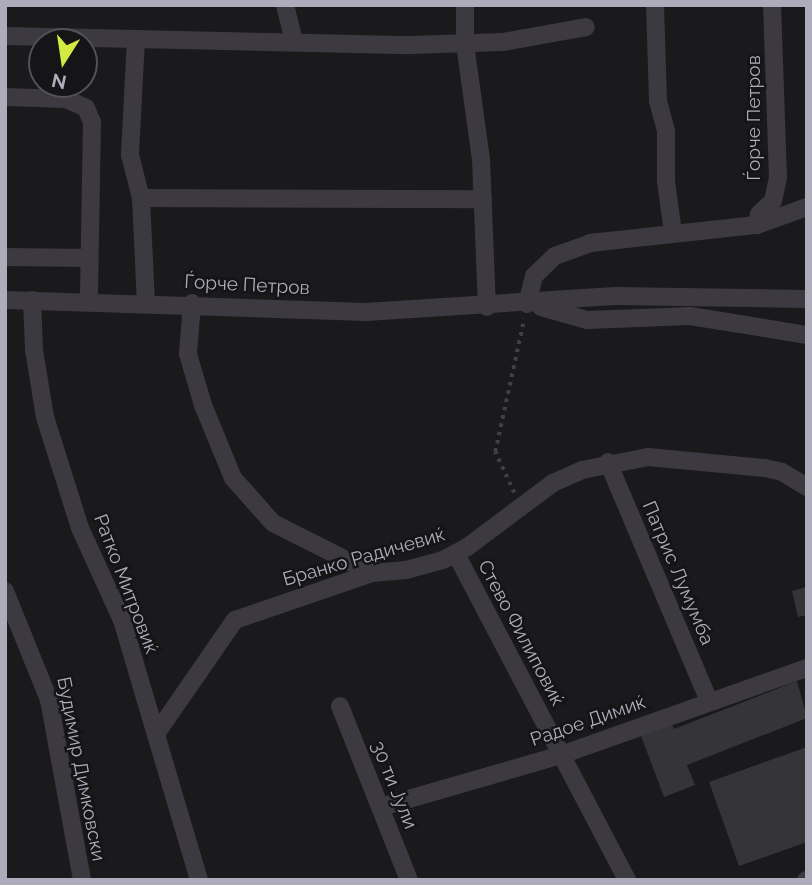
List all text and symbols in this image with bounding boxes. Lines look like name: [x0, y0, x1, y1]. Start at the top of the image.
north arrow: [28, 28, 98, 98]
street label: Ѓорче Петров: [743, 55, 765, 181]
text: N: [50, 69, 68, 94]
street label: Ѓорче Петров: [184, 270, 310, 300]
street label: Патрис Лумумба: [637, 498, 719, 648]
street label: Ратко Митровиќ: [89, 511, 163, 657]
street label: Бранко Радичевиќ: [280, 523, 448, 591]
street label: Стево Филиповиќ: [473, 556, 569, 710]
street label: Будимир Димковски: [52, 675, 110, 863]
street label: Радое Димиќ: [527, 691, 649, 751]
street label: 30 ти Јули: [366, 737, 422, 833]

